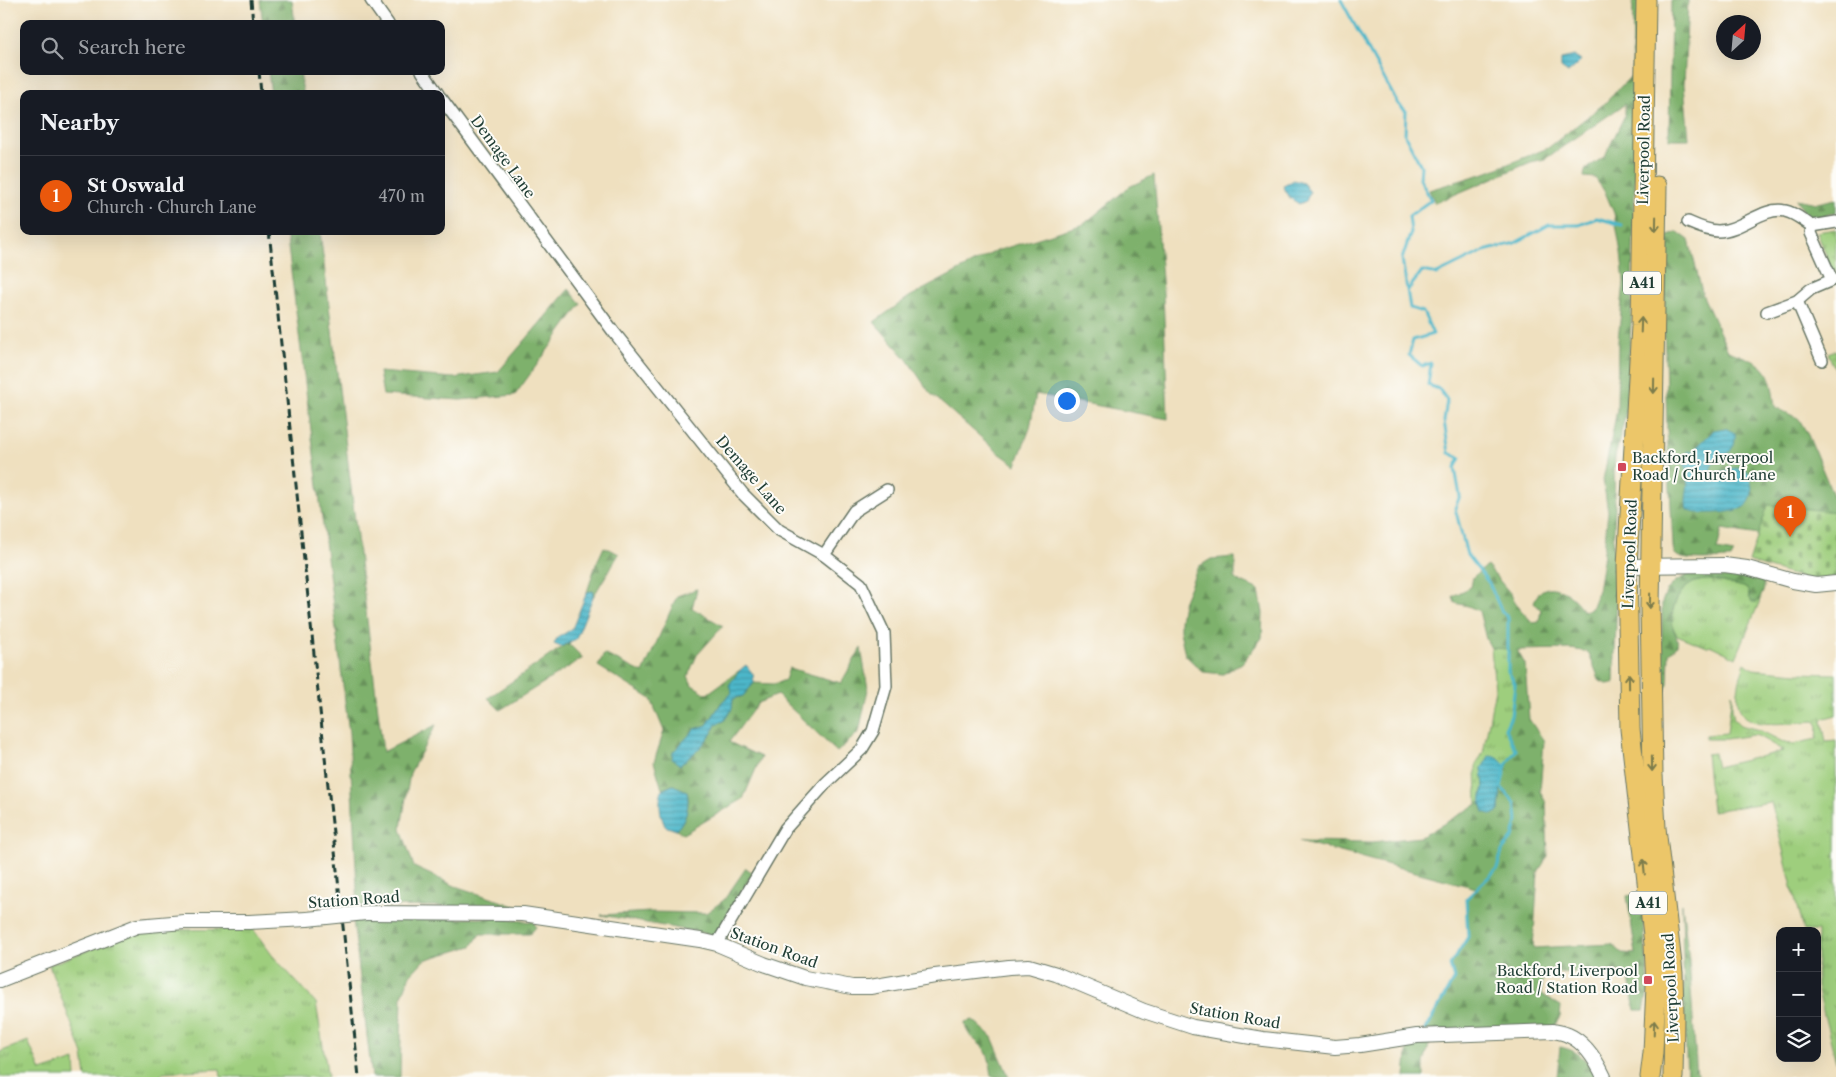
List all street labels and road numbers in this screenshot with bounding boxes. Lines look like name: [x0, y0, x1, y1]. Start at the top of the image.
street label: Liverpool Road: [1633, 95, 1654, 205]
street label: Demage Lane: [467, 111, 540, 202]
road number: A41: [1623, 272, 1661, 294]
street label: Demage Lane: [712, 431, 791, 518]
street label: Liverpool Road: [1618, 499, 1641, 609]
street label: Station Road: [308, 887, 400, 912]
road number: A41: [1629, 891, 1667, 914]
street label: Station Road: [728, 923, 821, 972]
street label: Liverpool Road: [1658, 933, 1683, 1043]
street label: Station Road: [1188, 998, 1282, 1033]

